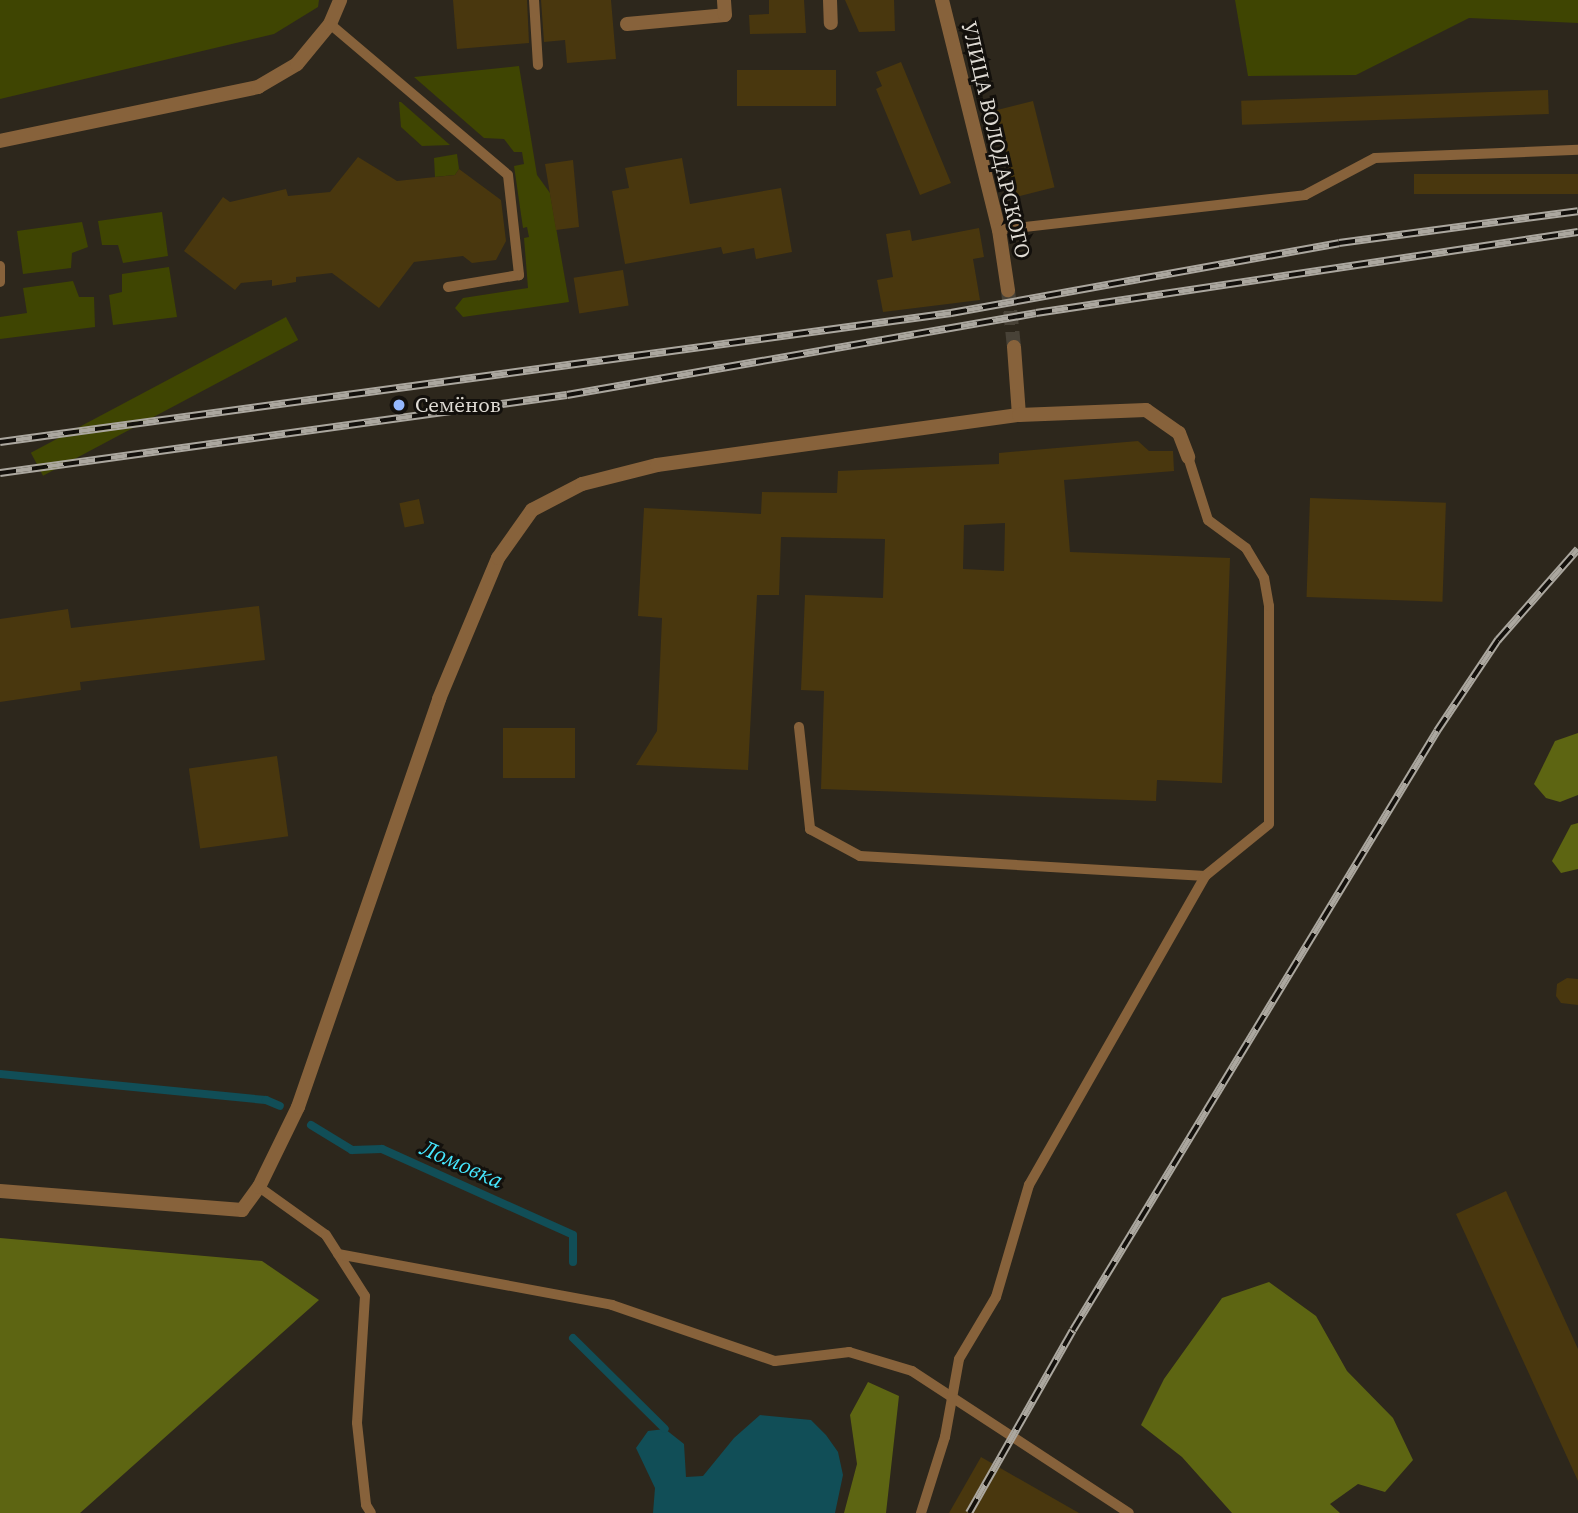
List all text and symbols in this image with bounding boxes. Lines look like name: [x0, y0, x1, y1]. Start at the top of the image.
street label: УЛИЦА ВОЛОДАРСКОГО: [956, 19, 1036, 261]
place label: Семёнов: [415, 392, 501, 418]
marker: Семёнов: [389, 395, 409, 415]
water label: Ломовка: [417, 1134, 507, 1194]

